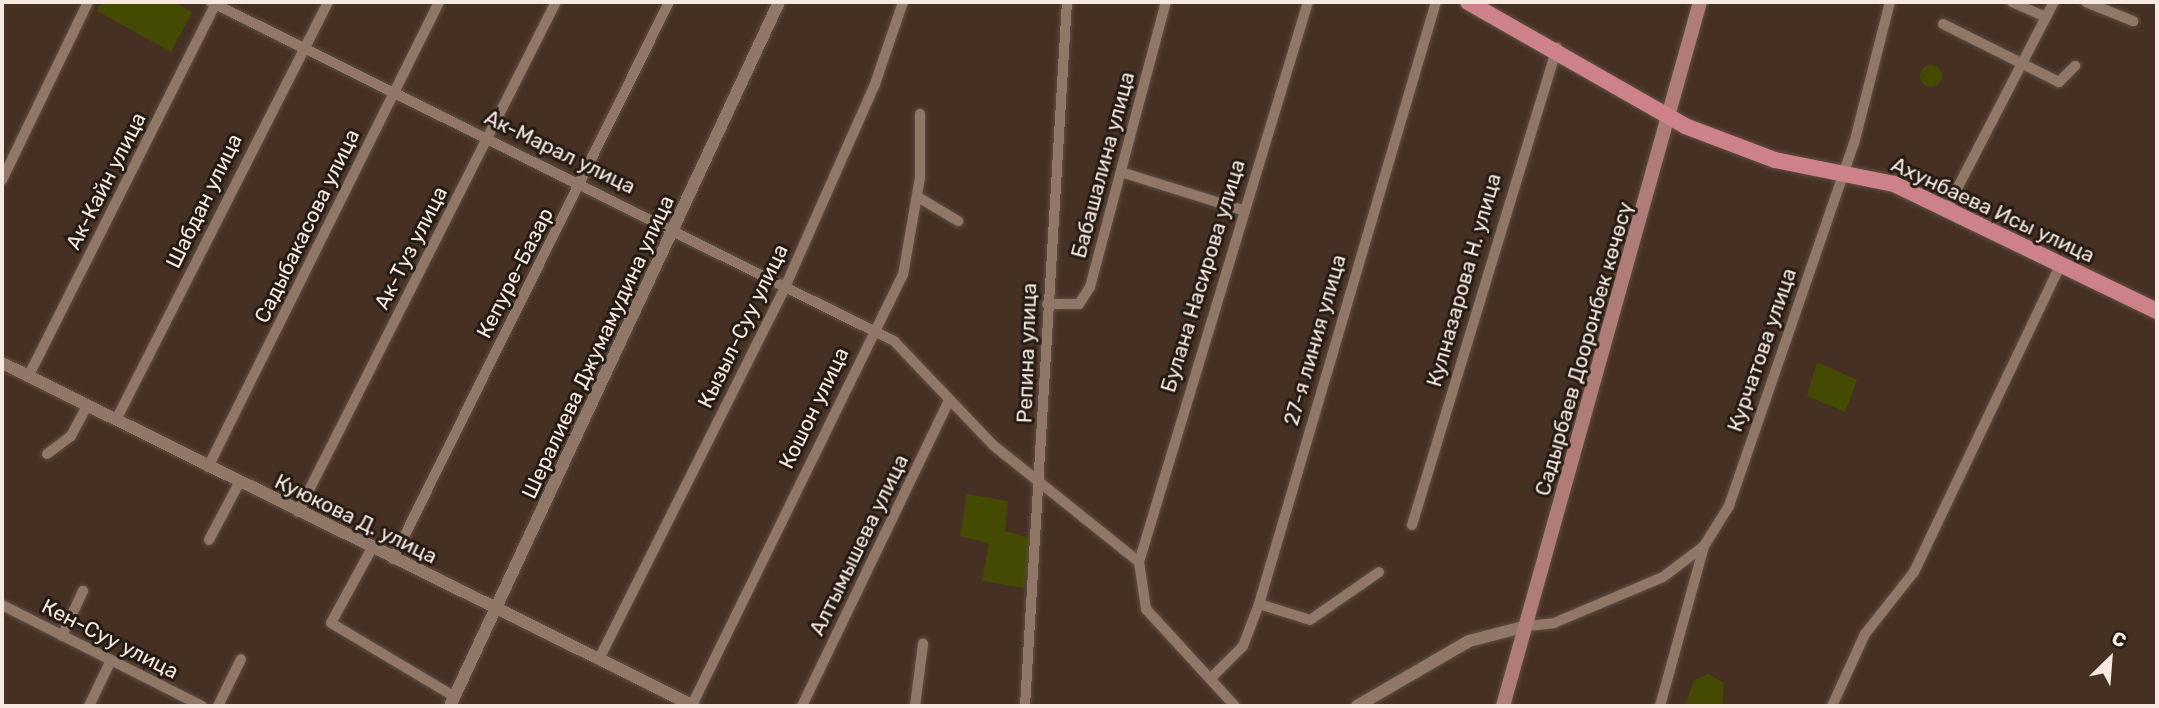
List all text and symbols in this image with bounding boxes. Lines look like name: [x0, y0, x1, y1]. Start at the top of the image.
street label: Бабашалина улица: [1066, 69, 1140, 261]
street label: Ак-Марал улица: [481, 105, 639, 199]
street label: Ак-Кайн улица: [61, 108, 151, 254]
street label: Садыбакасова улица: [249, 125, 365, 327]
street label: Шабдан улица: [161, 130, 247, 272]
street label: Ахунбаева Исы улица: [1887, 152, 2099, 268]
street label: Булана Насирова улица: [1156, 157, 1250, 395]
street label: Кулназарова Н. улица: [1421, 170, 1507, 390]
street label: Ак-Туз улица: [369, 182, 453, 314]
street label: Шералиева Джумамудина улица: [517, 191, 679, 503]
street label: Садырбаев Дооронбек көчөсү: [1530, 199, 1638, 499]
street label: Кепуре-Базар: [471, 204, 559, 342]
street label: Кызыл-Суу улица: [692, 240, 794, 412]
street label: 27-я линия улица: [1279, 252, 1351, 428]
street label: Курчатова улица: [1722, 265, 1802, 435]
street label: Репина улица: [1012, 282, 1042, 424]
street label: Кошон улица: [774, 343, 854, 473]
street label: Алтымышева улица: [804, 450, 914, 640]
street label: Куюкова Д. улица: [271, 469, 441, 569]
street label: Кен-Суу улица: [37, 594, 183, 684]
north arrow: [2075, 624, 2145, 694]
text: С: [2108, 626, 2130, 653]

